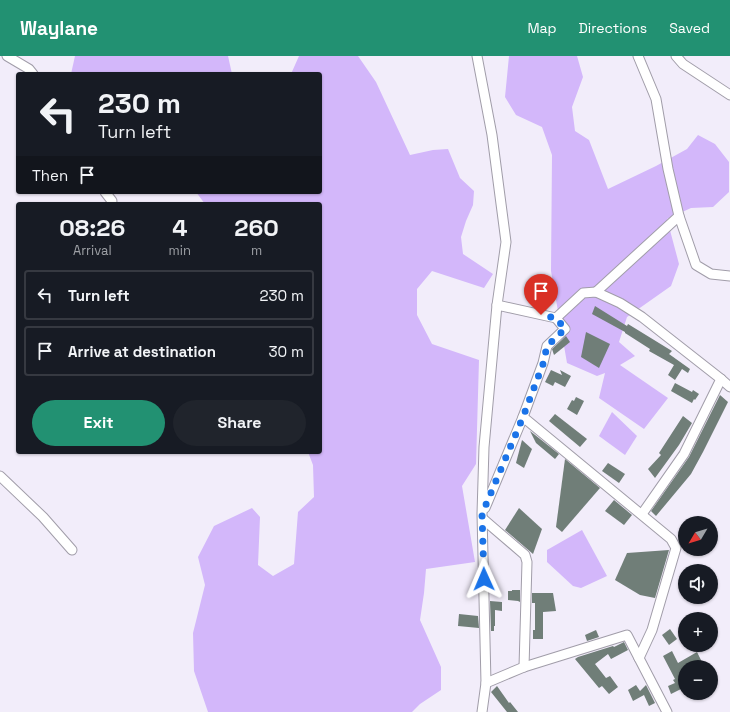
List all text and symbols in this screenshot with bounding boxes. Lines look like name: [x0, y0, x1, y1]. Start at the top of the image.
text: Waylane: [20, 16, 98, 41]
text: Map: [527, 19, 557, 37]
text: Directions: [579, 19, 647, 37]
text: Saved: [669, 19, 710, 37]
text: 230 m: [98, 85, 181, 121]
icon: left: [32, 88, 84, 140]
text: Turn left: [98, 120, 171, 143]
icon: arrive: [76, 164, 98, 186]
text: Then: [32, 166, 68, 185]
text: 08:26: [59, 212, 125, 243]
text: 4: [172, 212, 187, 243]
text: 260: [234, 212, 279, 243]
text: Arrival: [73, 242, 112, 259]
text: min: [169, 242, 191, 259]
text: m: [251, 242, 262, 259]
pin: [524, 274, 558, 315]
icon: arrive: [530, 280, 552, 302]
icon: left: [34, 284, 56, 306]
text: Turn left: [68, 286, 130, 305]
text: 230 m: [260, 286, 304, 305]
icon: arrive: [34, 340, 56, 362]
text: Arrive at destination: [68, 342, 216, 361]
text: 30 m: [269, 342, 304, 361]
button: Exit: [32, 400, 165, 446]
button: Share: [173, 400, 306, 446]
north arrow: [678, 516, 718, 556]
map controls: [678, 516, 718, 700]
position arrow: [463, 558, 505, 600]
button: sound: [678, 564, 718, 604]
button: +: [678, 612, 718, 652]
button: −: [678, 660, 718, 700]

